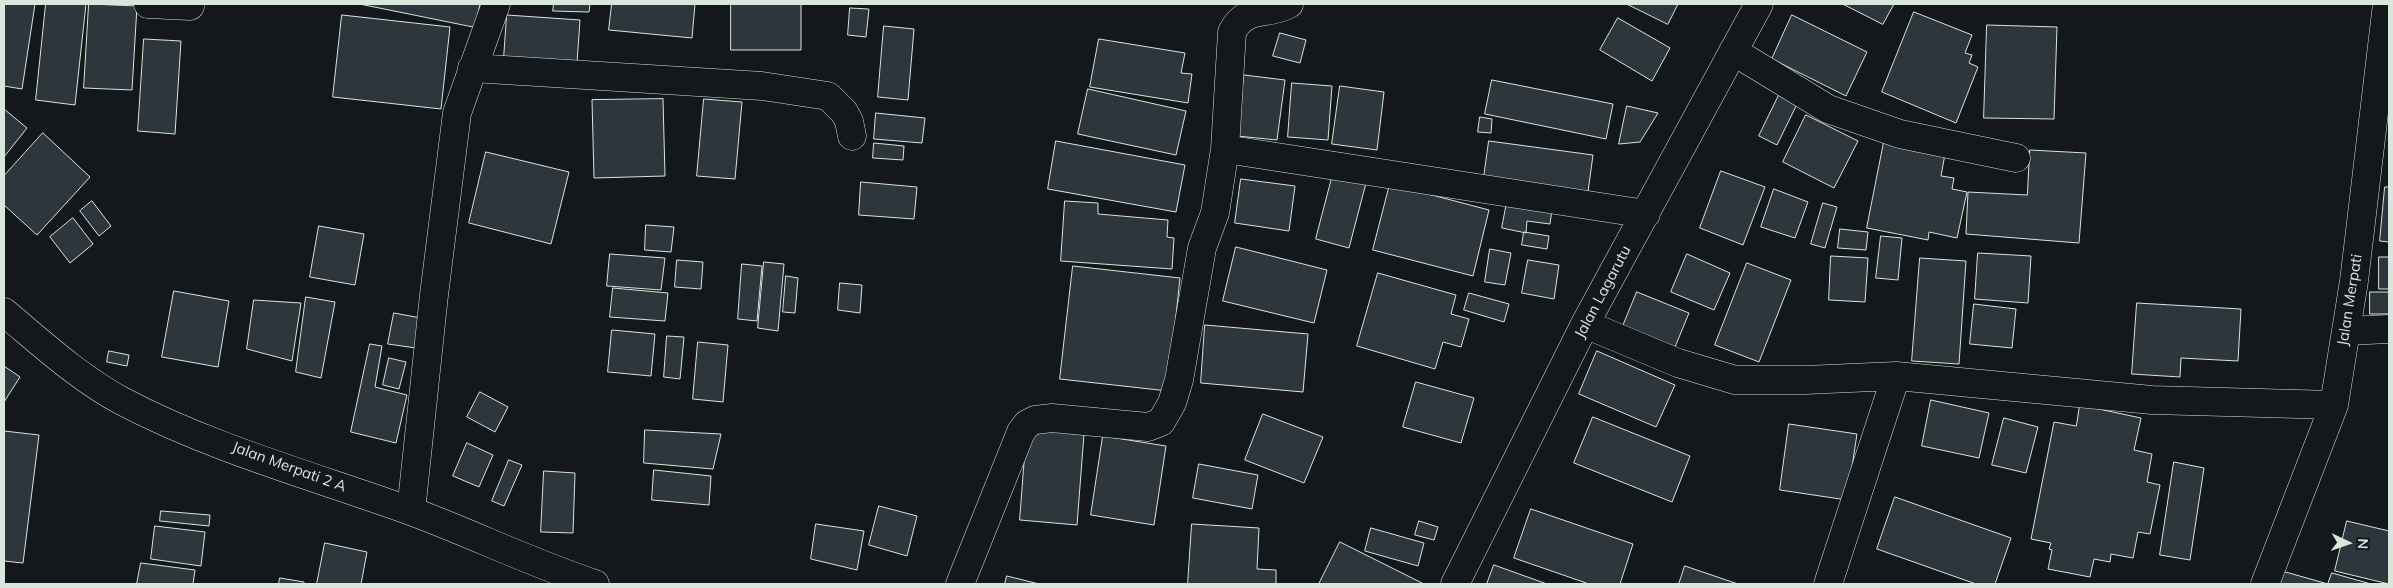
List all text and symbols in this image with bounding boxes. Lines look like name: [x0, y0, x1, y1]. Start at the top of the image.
street label: Jalan Lagarutu: [1571, 243, 1635, 341]
street label: Jalan Merpati: [2334, 253, 2366, 347]
street label: Jalan Merpati 2 A: [229, 438, 349, 496]
north arrow: [2323, 518, 2373, 568]
text: N: [2354, 538, 2372, 550]

